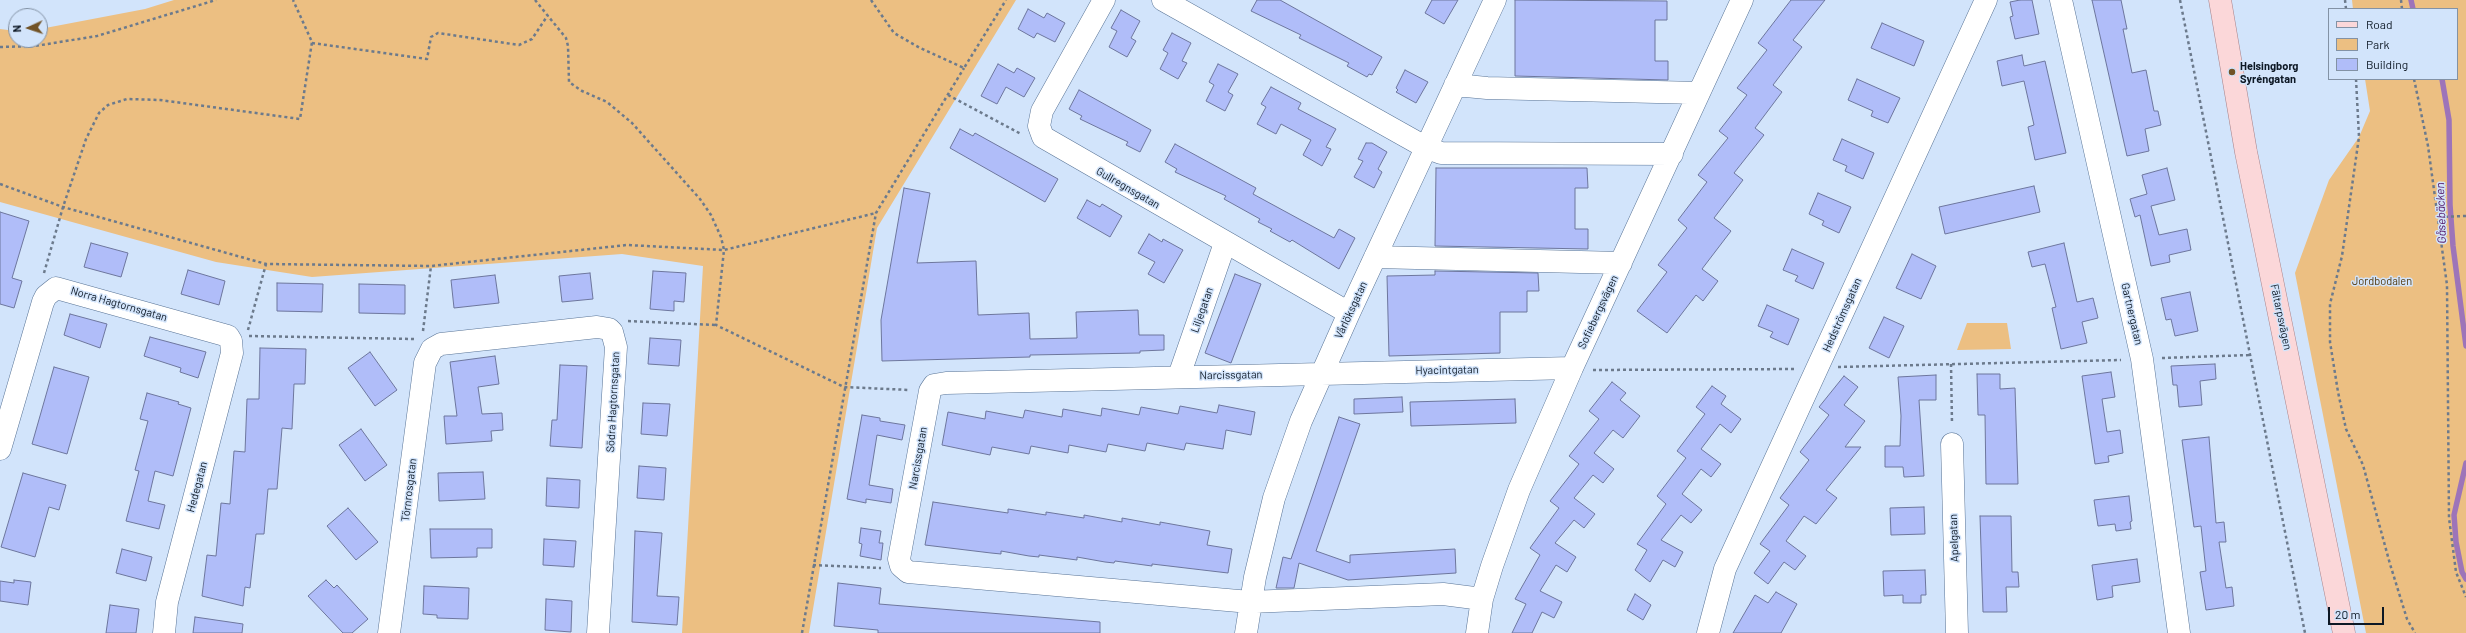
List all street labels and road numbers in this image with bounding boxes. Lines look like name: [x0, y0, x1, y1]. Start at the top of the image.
street label: Gullregnsgatan: [1094, 164, 1162, 212]
street label: Sofiebergsvägen: [1575, 273, 1621, 351]
street label: Hedströmsgatan: [1820, 276, 1864, 354]
street label: Vårlöksgatan: [1332, 279, 1370, 341]
street label: Gartnergatan: [2118, 282, 2146, 346]
street label: Fältarpsvägen: [2268, 283, 2294, 351]
street label: Norra Hagtornsgatan: [69, 284, 169, 324]
street label: Liljegatan: [1188, 286, 1216, 334]
street label: Södra Hagtornsgatan: [604, 351, 622, 453]
street label: Hyacintgatan: [1415, 363, 1479, 377]
street label: Narcissgatan: [1199, 368, 1263, 382]
street label: Narcissgatan: [906, 426, 930, 490]
street label: Törnrosgatan: [399, 458, 419, 522]
street label: Hedegatan: [184, 460, 210, 514]
street label: Apelgatan: [1947, 514, 1961, 562]

